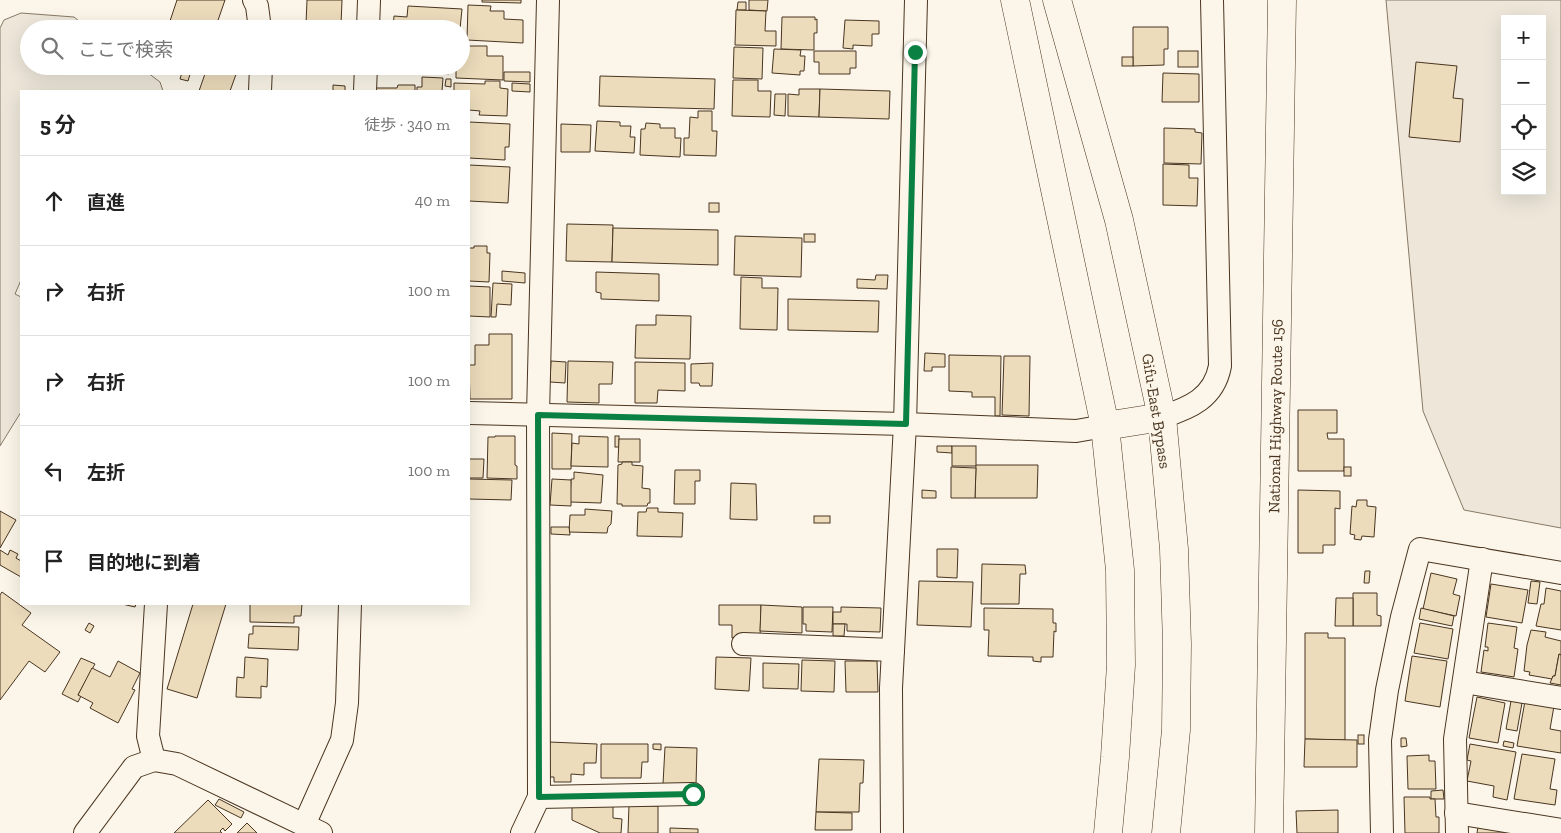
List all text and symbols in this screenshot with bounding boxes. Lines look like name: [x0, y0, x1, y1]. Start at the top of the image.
map controls: [1501, 15, 1546, 195]
button: +: [1501, 15, 1546, 60]
search box: [20, 20, 470, 75]
icon: search: [38, 34, 66, 62]
text: ここで検索: [78, 38, 173, 61]
route end: [904, 41, 927, 64]
button: −: [1501, 60, 1546, 105]
button: locate: [1501, 105, 1546, 150]
text: 5 分: [40, 112, 76, 137]
text: 徒歩 · 340 m: [364, 115, 450, 134]
button: layers: [1501, 150, 1546, 195]
icon: ahead: [40, 187, 68, 215]
text: 直進: [87, 191, 125, 214]
text: 40 m: [415, 191, 450, 210]
icon: right: [40, 277, 68, 305]
text: 右折: [87, 281, 125, 304]
text: 100 m: [408, 281, 450, 300]
street label: National Highway Route 156: [1264, 319, 1287, 513]
street label: Gifu-East Bypass: [1138, 352, 1175, 470]
icon: right: [40, 367, 68, 395]
text: 右折: [87, 371, 125, 394]
text: 100 m: [408, 371, 450, 390]
icon: left: [40, 457, 68, 485]
text: 左折: [87, 461, 125, 484]
text: 100 m: [408, 461, 450, 480]
icon: arrive: [40, 547, 68, 575]
text: 目的地に到着: [87, 551, 201, 574]
route start: [682, 783, 705, 806]

